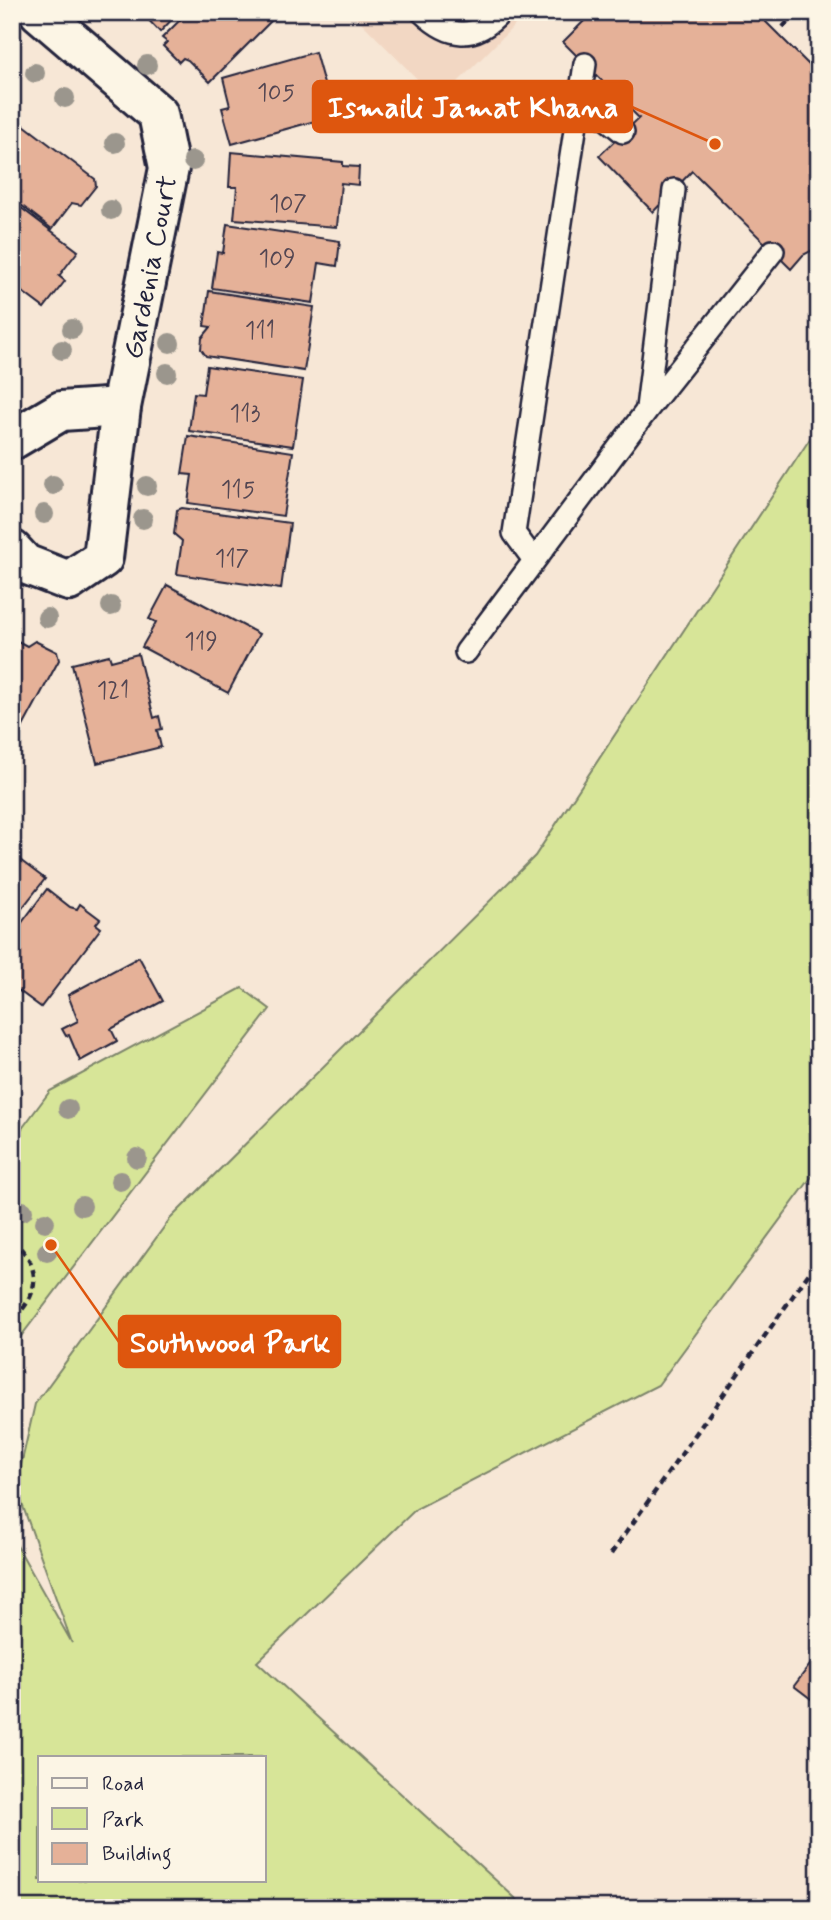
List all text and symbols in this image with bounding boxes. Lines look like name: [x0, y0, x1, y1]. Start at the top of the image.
house number: 105: [257, 78, 295, 109]
callout: Ismaili Jamat Khana: [313, 81, 632, 132]
text: Ismaili Jamat Khana: [328, 89, 618, 128]
street label: Gardenia Court: [116, 173, 187, 362]
house number: 107: [269, 189, 307, 220]
house number: 109: [258, 244, 296, 275]
house number: 111: [245, 316, 275, 347]
house number: 113: [230, 399, 261, 430]
house number: 115: [221, 475, 255, 506]
house number: 117: [215, 544, 249, 575]
house number: 119: [184, 627, 218, 658]
house number: 121: [97, 676, 129, 707]
callout: Southwood Park: [119, 1316, 340, 1367]
text: Southwood Park: [130, 1324, 330, 1363]
legend: [38, 1756, 266, 1882]
text: Road: [102, 1770, 144, 1798]
text: Park: [102, 1806, 144, 1834]
text: Building: [102, 1840, 172, 1870]

